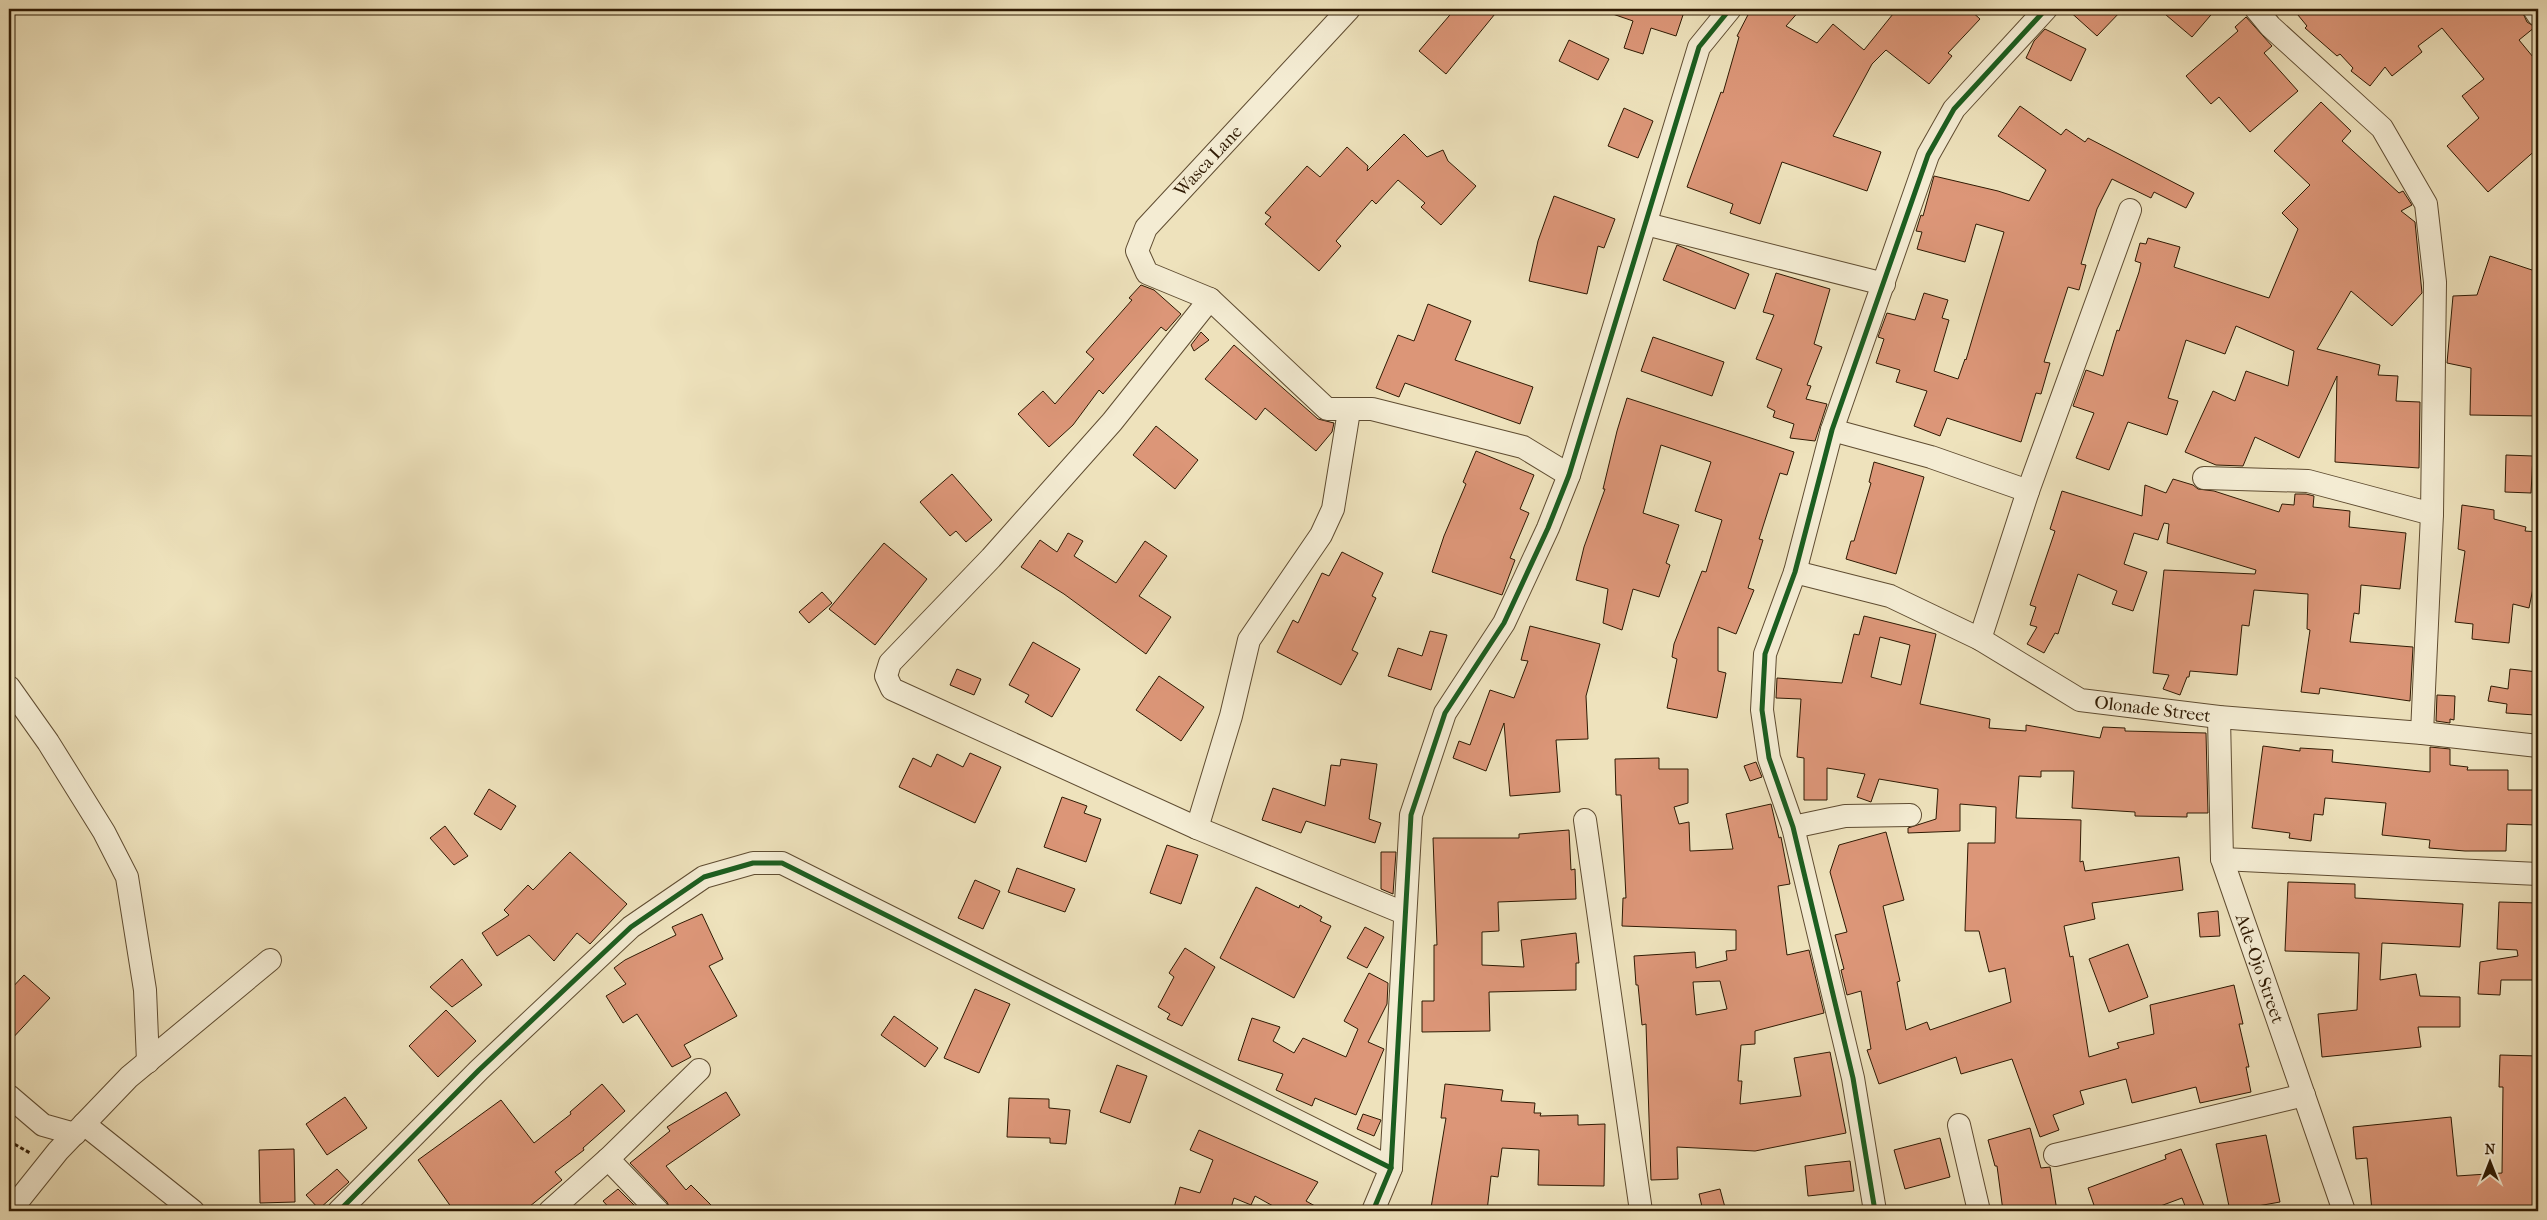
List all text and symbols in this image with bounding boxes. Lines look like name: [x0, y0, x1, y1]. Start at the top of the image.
street label: Wasca Lane: [1169, 121, 1247, 202]
street label: Olonade Street: [2093, 692, 2212, 727]
street label: Ade-Ojo Street: [2231, 910, 2288, 1027]
north arrow: [2464, 1138, 2514, 1188]
text: N: [2485, 1141, 2496, 1158]

